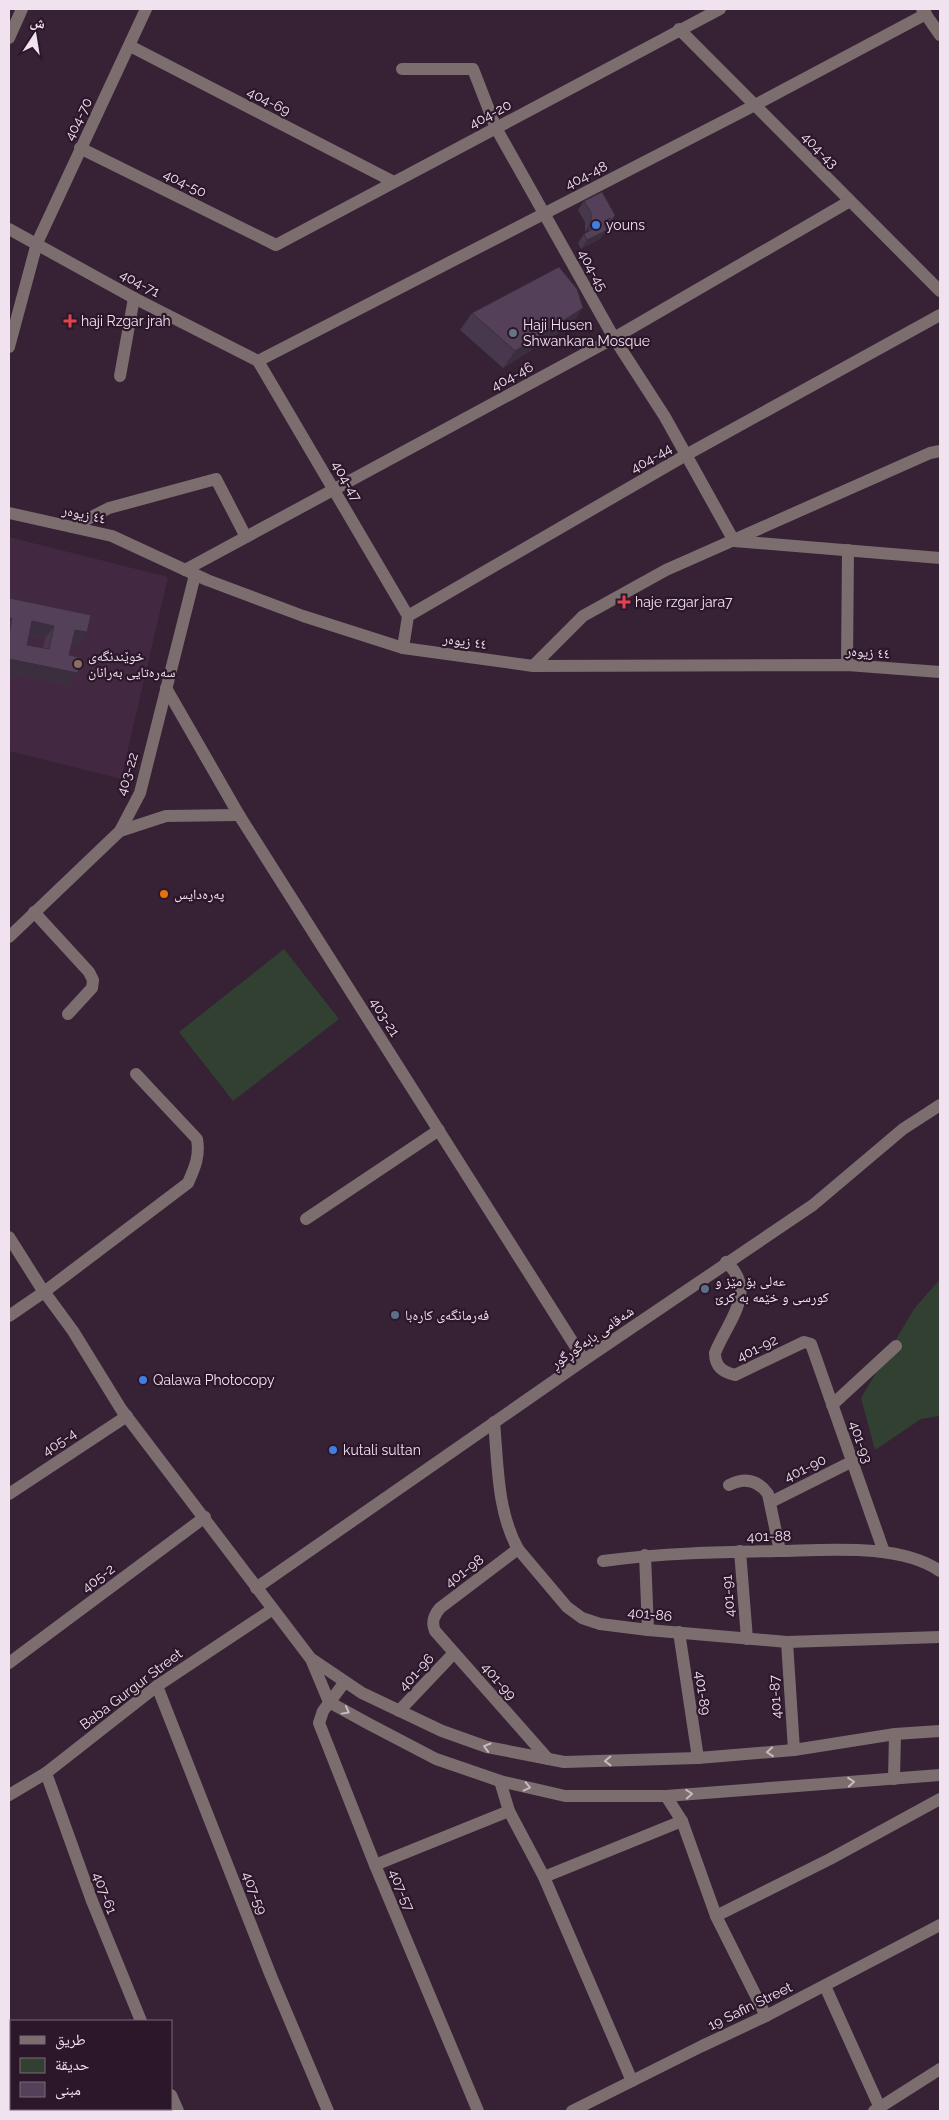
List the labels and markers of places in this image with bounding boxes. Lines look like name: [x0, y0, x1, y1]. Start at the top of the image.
place label: youns: [606, 217, 645, 233]
marker: youns: [590, 219, 602, 231]
place label: haji Rzgar jrah: [81, 313, 171, 329]
marker: haji Rzgar jrah: [63, 314, 77, 328]
place label: Haji Husen Shwankara Mosque: [523, 317, 650, 349]
marker: Haji Husen Shwankara Mosque: [507, 327, 519, 339]
place label: haje rzgar jara7: [635, 594, 733, 610]
marker: haje rzgar jara7: [617, 595, 631, 609]
place label: خوێندنگەی سەرەتایی بەرانان: [88, 648, 176, 681]
marker: خوێندنگەی سەرەتایی بەرانان: [72, 658, 84, 670]
place label: پەرەدایس: [174, 886, 225, 903]
marker: پەرەدایس: [158, 888, 170, 900]
place label: عەلی بۆ مێز و کورسی و خێمە بە کرێ: [715, 1273, 829, 1306]
marker: عەلی بۆ مێز و کورسی و خێمە بە کرێ: [699, 1283, 711, 1295]
place label: فەرمانگەی کارەبا: [405, 1307, 489, 1324]
marker: فەرمانگەی کارەبا: [389, 1309, 401, 1321]
place label: Qalawa Photocopy: [153, 1372, 275, 1388]
marker: Qalawa Photocopy: [137, 1374, 149, 1386]
place label: kutali sultan: [343, 1442, 421, 1458]
marker: kutali sultan: [327, 1444, 339, 1456]

